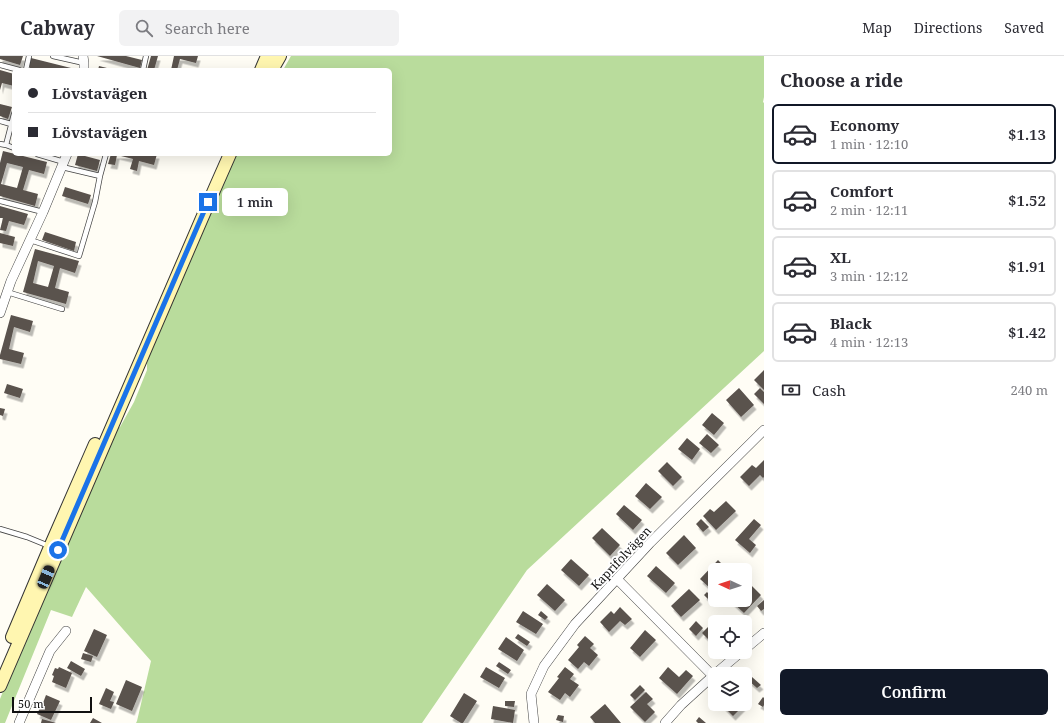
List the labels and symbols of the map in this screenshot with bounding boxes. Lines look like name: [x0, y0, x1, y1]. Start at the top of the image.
callout: 1 min: [222, 188, 288, 216]
route end: [199, 193, 217, 211]
street label: Kaprifolvägen: [587, 522, 655, 594]
route start: [49, 541, 67, 559]
north arrow: [708, 563, 752, 607]
car: [36, 564, 56, 590]
scale bar: [12, 695, 92, 714]

